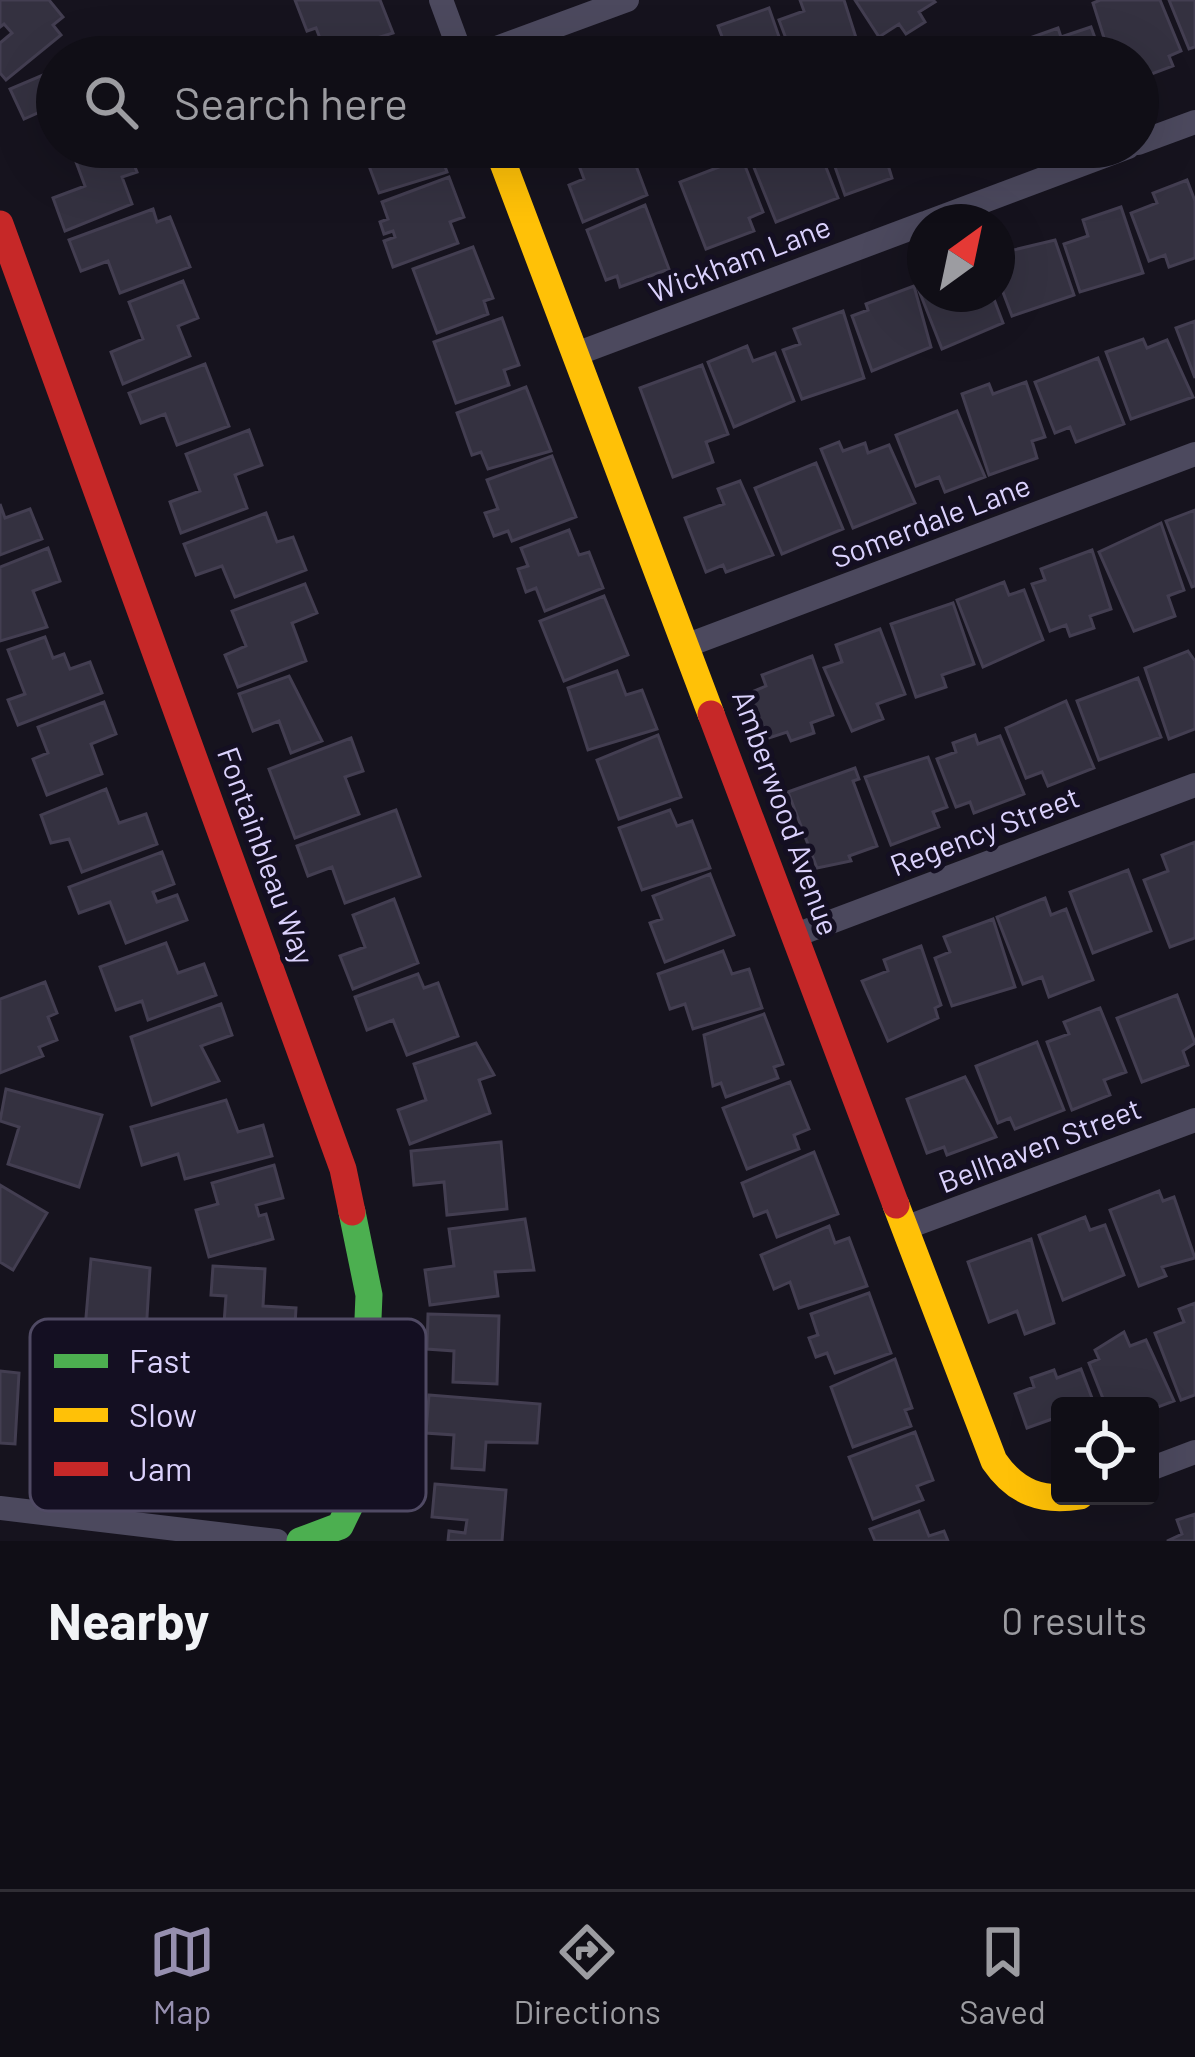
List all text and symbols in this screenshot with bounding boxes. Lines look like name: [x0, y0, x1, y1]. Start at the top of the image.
search box: [36, 36, 1159, 168]
icon: search: [78, 69, 144, 135]
text: Search here: [174, 75, 408, 129]
north arrow: [907, 204, 1015, 312]
street label: Wickham Lane: [644, 207, 835, 309]
street label: Somerdale Lane: [826, 466, 1035, 575]
street label: Amberwood Avenue: [726, 685, 848, 940]
street label: Fontainbleau Way: [211, 742, 323, 969]
street label: Regency Street: [885, 778, 1084, 883]
street label: Bellhaven Street: [933, 1089, 1146, 1199]
legend: [30, 1319, 426, 1511]
text: Fast: [129, 1340, 191, 1380]
text: Slow: [129, 1394, 197, 1434]
map controls: [1051, 1397, 1159, 1505]
button: locate: [1051, 1397, 1159, 1505]
text: Jam: [129, 1448, 192, 1488]
text: Nearby: [48, 1589, 209, 1650]
text: 0 results: [1001, 1596, 1147, 1643]
tab: Map: [149, 1919, 215, 2031]
tab: Directions: [513, 1919, 661, 2031]
tab: Saved: [959, 1919, 1046, 2031]

